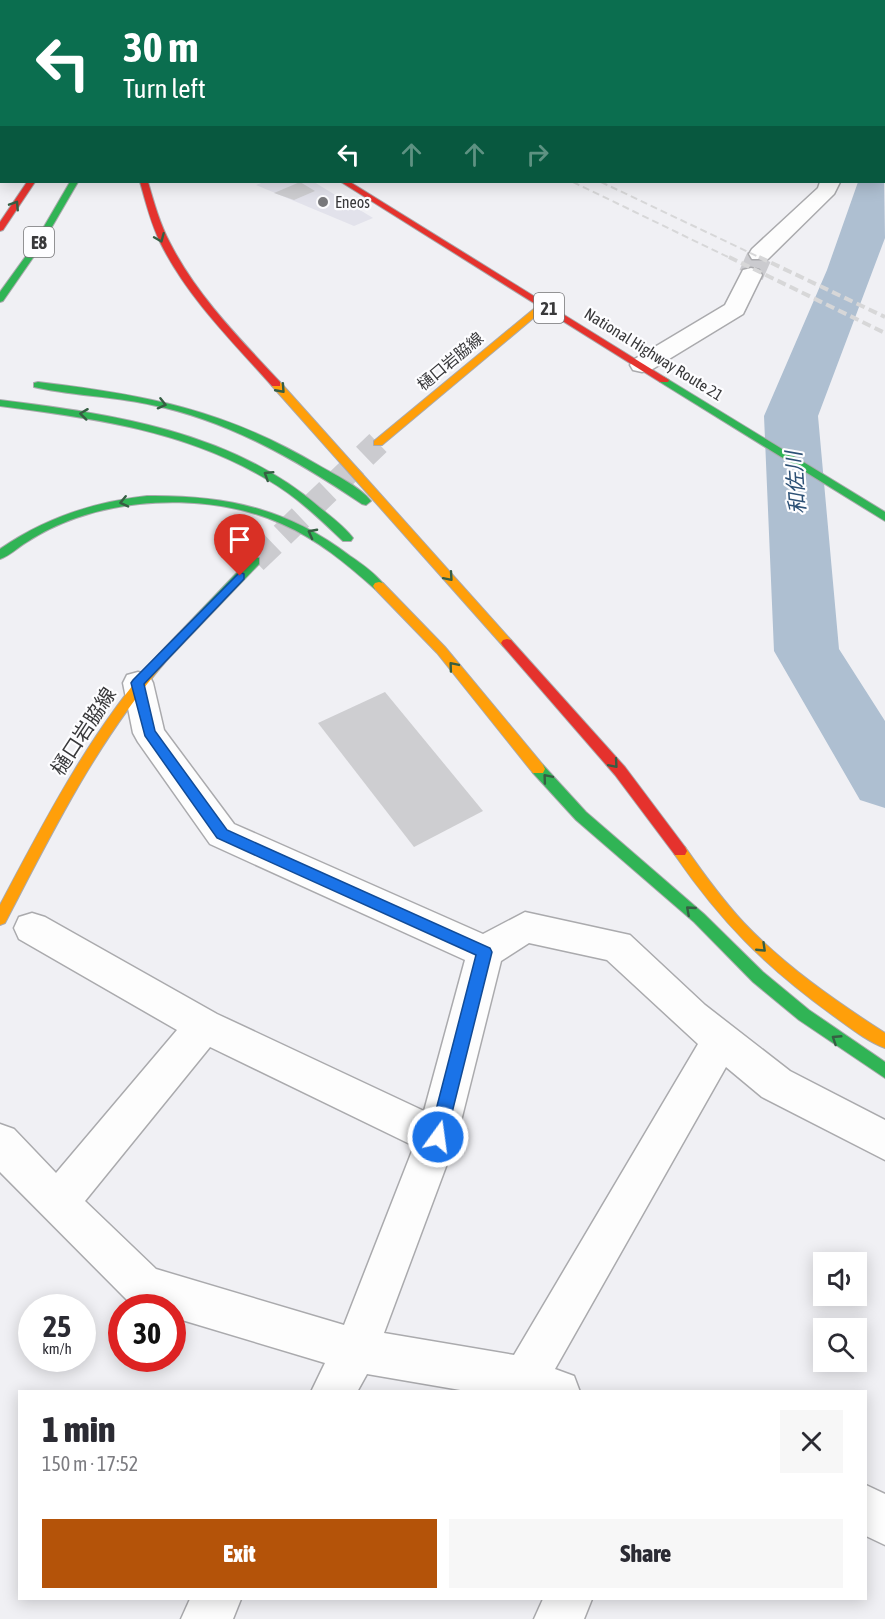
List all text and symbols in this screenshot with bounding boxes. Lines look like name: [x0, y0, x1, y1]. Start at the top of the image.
text: 30 m: [123, 23, 198, 71]
icon: left: [24, 24, 102, 102]
text: Turn left: [123, 73, 206, 104]
icon: left: [332, 138, 365, 171]
icon: ahead: [395, 138, 428, 171]
icon: ahead: [458, 138, 491, 171]
icon: right: [521, 138, 554, 171]
place label: Eneos: [335, 193, 370, 211]
marker: Eneos: [316, 195, 330, 209]
one-way arrow: [8, 201, 20, 211]
road number: E8: [24, 227, 54, 257]
one-way arrow: [153, 231, 165, 242]
road number: 21: [534, 293, 564, 323]
street label: National Highway Route 21: [581, 304, 727, 405]
street label: 樋口岩脇線: [414, 328, 486, 394]
one-way arrow: [274, 382, 285, 393]
one-way arrow: [157, 396, 167, 409]
one-way arrow: [80, 408, 89, 420]
water label: 和佐川: [781, 449, 809, 515]
one-way arrow: [264, 470, 274, 482]
one-way arrow: [119, 495, 129, 508]
pin: [214, 514, 265, 576]
icon: arrive: [223, 523, 256, 556]
one-way arrow: [308, 529, 319, 540]
one-way arrow: [442, 570, 453, 581]
one-way arrow: [449, 662, 460, 673]
street label: 樋口岩脇線: [46, 683, 120, 779]
one-way arrow: [607, 757, 618, 768]
one-way arrow: [543, 774, 554, 785]
one-way arrow: [686, 906, 697, 917]
one-way arrow: [755, 941, 766, 952]
one-way arrow: [832, 1035, 843, 1046]
position arrow: [406, 1105, 470, 1169]
map controls: [813, 1252, 867, 1372]
button: sound: [813, 1252, 867, 1306]
speed limit sign: 30: [108, 1294, 186, 1372]
text: 25: [43, 1309, 71, 1343]
button: search: [813, 1318, 867, 1372]
text: km/h: [42, 1340, 72, 1357]
text: 1 min: [42, 1408, 116, 1450]
button: close: [780, 1410, 843, 1473]
text: 150 m · 17:52: [42, 1452, 138, 1475]
button: Exit: [42, 1519, 437, 1588]
button: Share: [449, 1519, 843, 1588]

